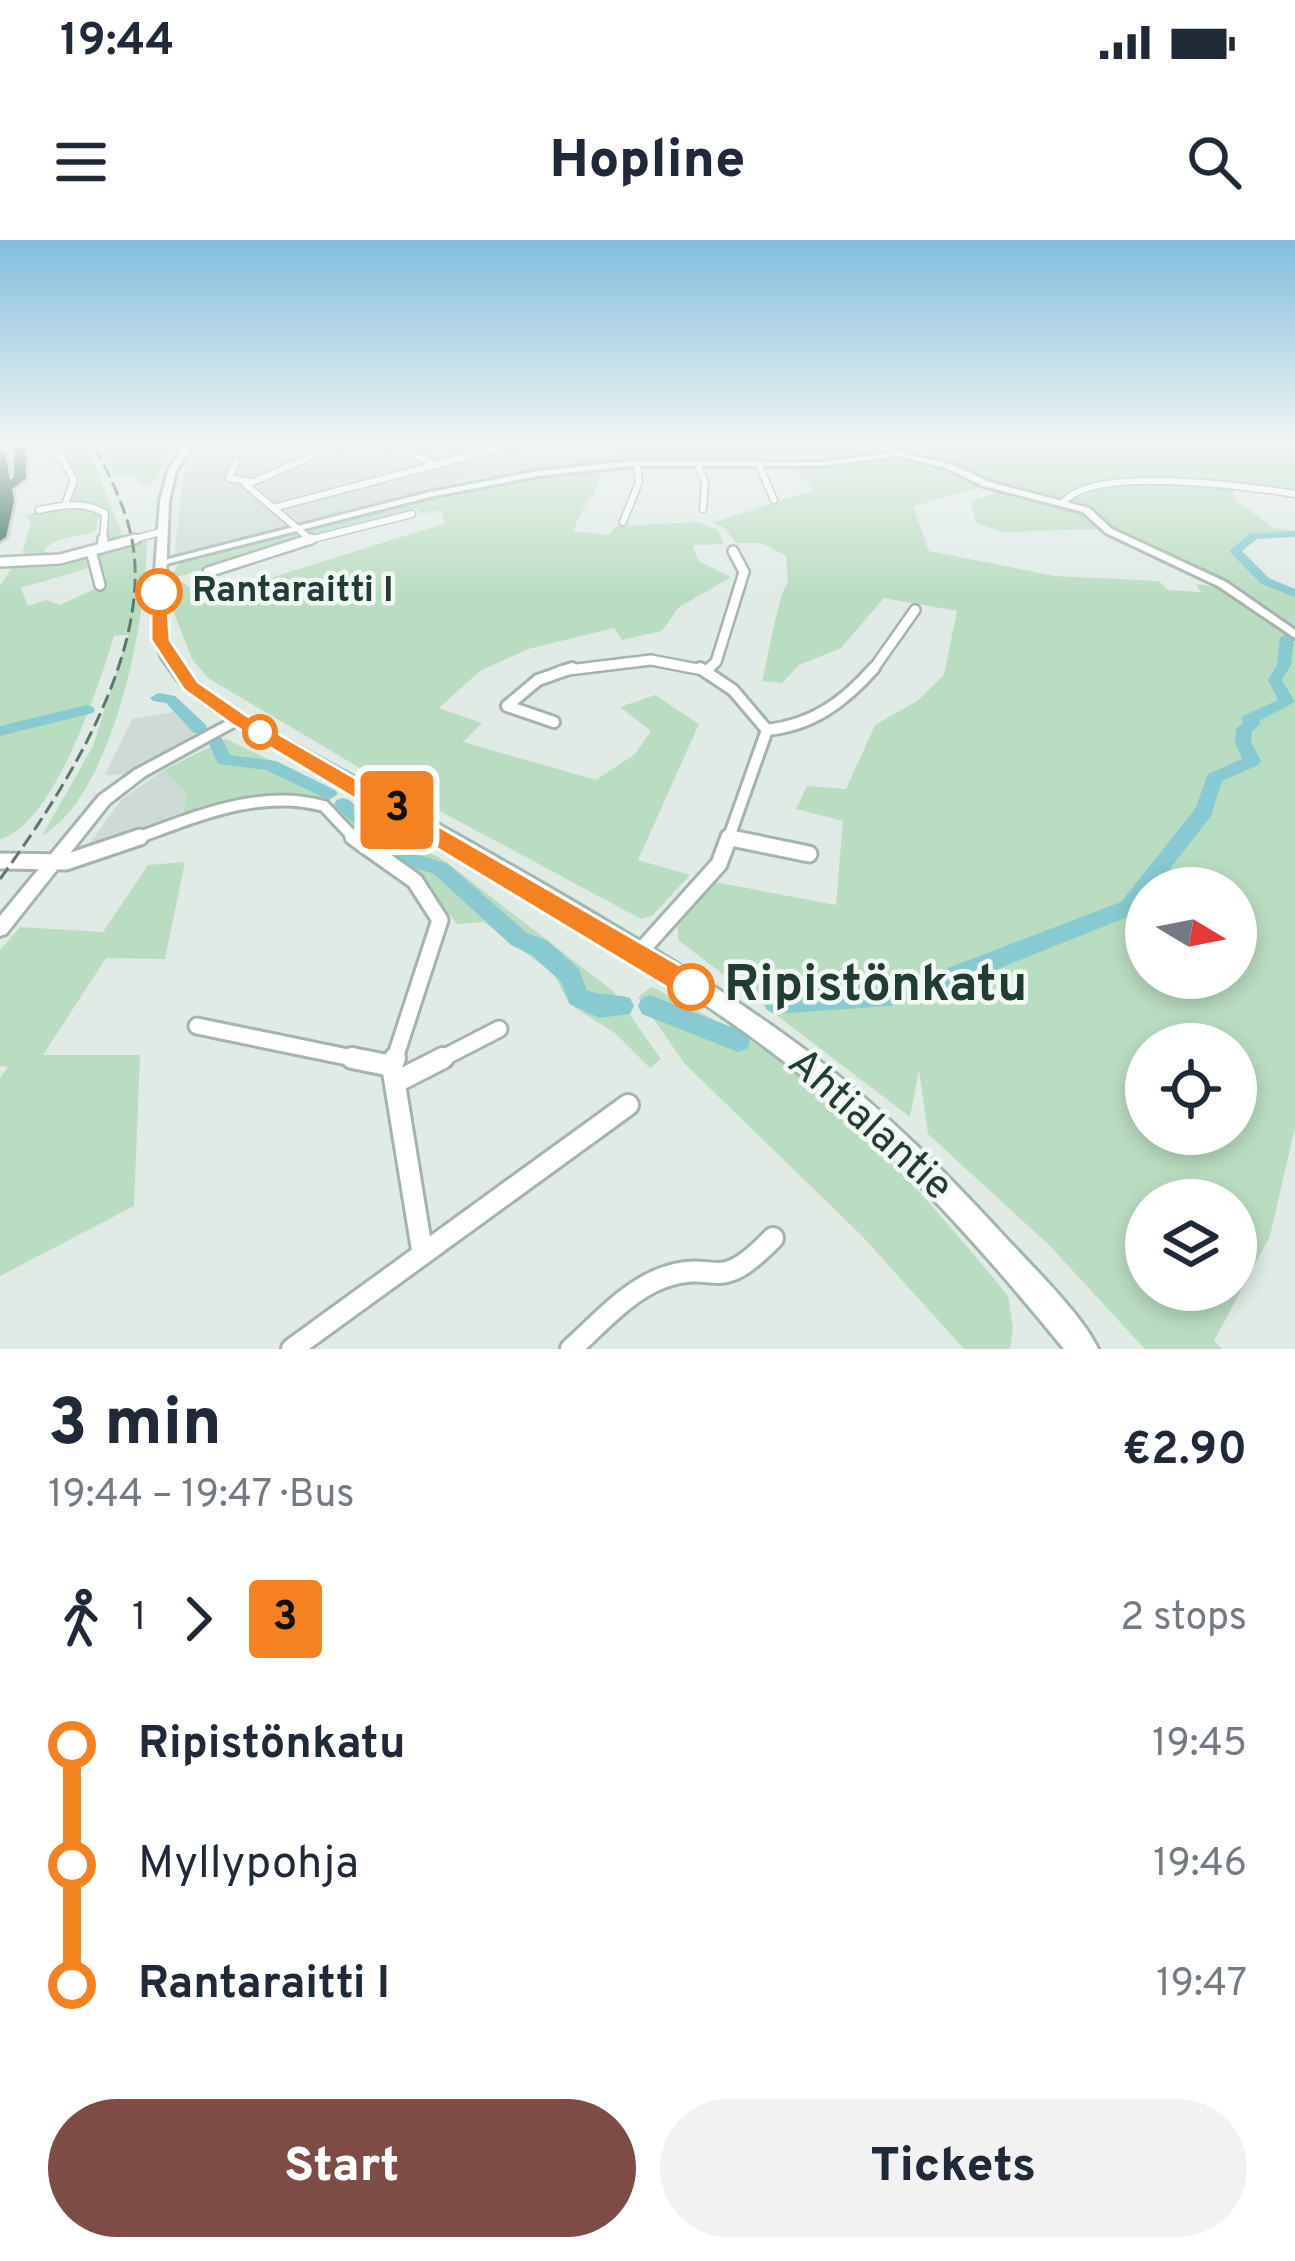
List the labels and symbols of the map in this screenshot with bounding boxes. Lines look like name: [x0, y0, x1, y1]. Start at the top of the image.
place label: Rantaraitti I: [192, 569, 394, 615]
marker: Rantaraitti I: [137, 570, 181, 614]
unlabelled marker: [244, 716, 276, 748]
line badge: 3: [358, 771, 436, 849]
north arrow: [1125, 867, 1257, 999]
place label: Ripistönkatu: [724, 955, 1027, 1020]
marker: Ripistönkatu: [669, 965, 713, 1009]
street label: Ahtialantie: [775, 1038, 963, 1214]

